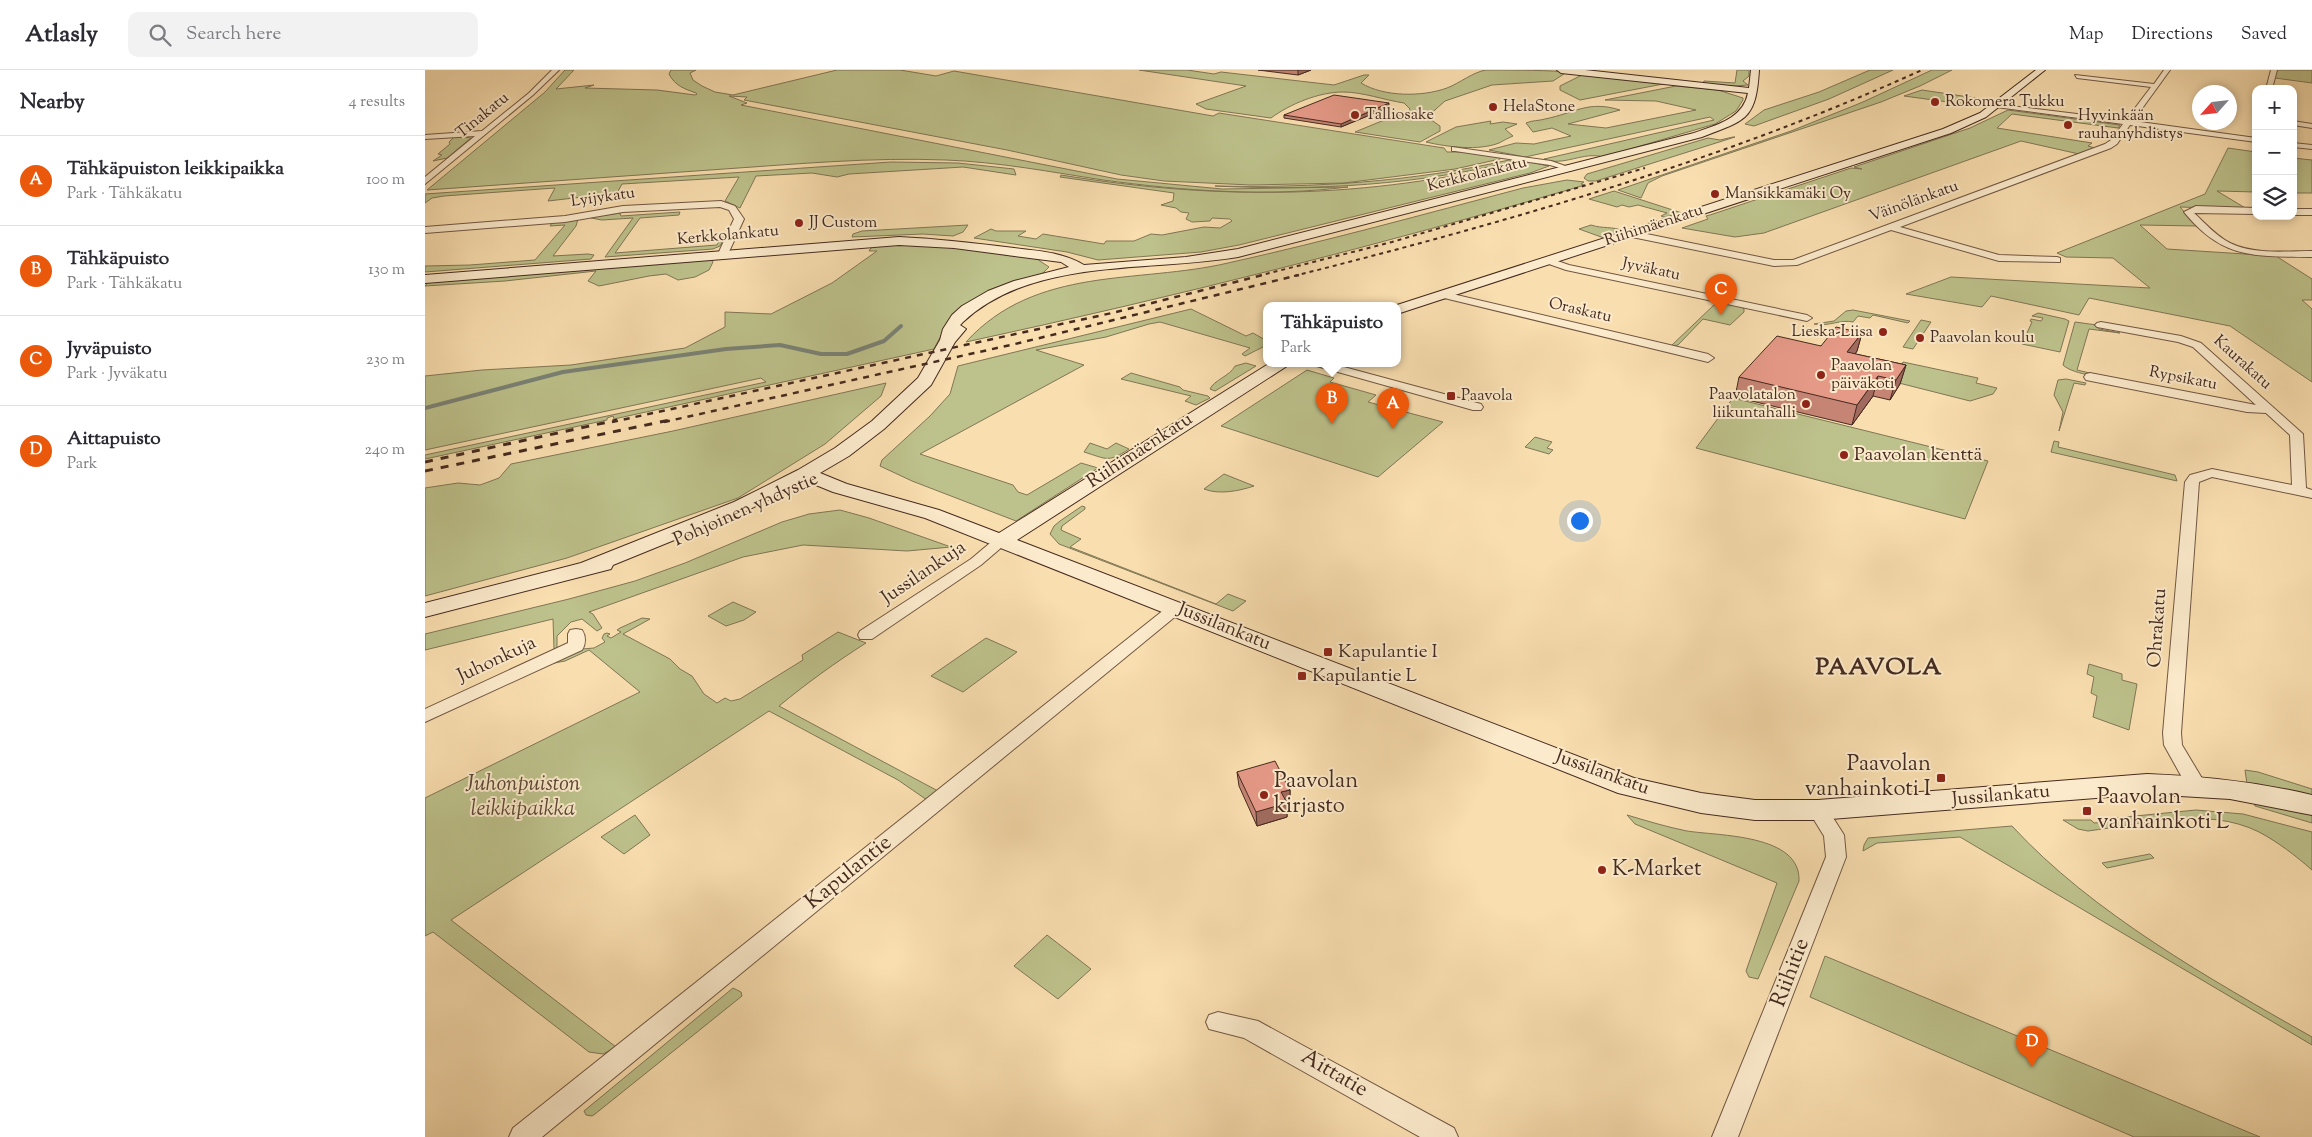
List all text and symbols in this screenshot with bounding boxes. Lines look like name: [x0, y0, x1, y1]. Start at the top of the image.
search box: [128, 12, 478, 57]
text: Atlasly: [25, 18, 98, 52]
icon: search: [146, 21, 174, 49]
text: Search here: [186, 21, 281, 48]
text: Map: [2069, 22, 2104, 48]
text: Directions: [2132, 22, 2213, 48]
text: Saved: [2241, 22, 2287, 48]
north arrow: [2192, 85, 2237, 130]
map controls: [2252, 85, 2297, 220]
button: +: [2252, 85, 2297, 130]
street label: Tinakatu: [451, 87, 515, 145]
text: Nearby: [20, 88, 85, 118]
text: 4 results: [349, 91, 405, 114]
place label: Rokomera Tukku: [1945, 91, 2065, 114]
place label: HelaStone: [1503, 96, 1575, 119]
marker: Rokomera Tukku: [1929, 96, 1941, 108]
marker: HelaStone: [1487, 101, 1499, 113]
place label: Talliosake: [1365, 104, 1434, 127]
place label: Hyvinkään rauhanyhdistys: [2078, 105, 2183, 146]
marker: Talliosake: [1349, 109, 1361, 121]
marker: Hyvinkään rauhanyhdistys: [2062, 119, 2074, 131]
button: −: [2252, 130, 2297, 175]
street label: Kerkkolankatu: [1425, 152, 1529, 198]
text: Tähkäpuiston leikkipaikka: [67, 156, 284, 183]
text: A: [30, 169, 43, 192]
text: 100 m: [366, 169, 405, 192]
street label: Väinölänkatu: [1866, 175, 1962, 229]
button: layers: [2252, 175, 2297, 220]
street label: Lyijykatu: [569, 182, 637, 214]
text: Park · Tähkäkatu: [67, 183, 182, 206]
place label: Mansikkamäki Oy: [1725, 183, 1851, 206]
marker: Mansikkamäki Oy: [1709, 188, 1721, 200]
street label: Riihimäenkatu: [1602, 199, 1706, 253]
place label: JJ Custom: [808, 212, 877, 235]
marker: JJ Custom: [793, 217, 805, 229]
street label: Kerkkolankatu: [676, 220, 780, 252]
text: Tähkäpuisto: [67, 246, 169, 273]
street label: Jyväkatu: [1619, 252, 1682, 287]
text: B: [31, 259, 41, 282]
text: 130 m: [368, 259, 405, 282]
text: Park · Tähkäkatu: [67, 273, 182, 296]
pin: C: [1705, 274, 1737, 315]
street label: Oraskatu: [1546, 293, 1614, 329]
popup: [1263, 302, 1401, 367]
text: Tähkäpuisto: [1281, 310, 1383, 337]
place label: Lieska-Liisa: [1791, 321, 1874, 344]
marker: Lieska-Liisa: [1877, 326, 1889, 338]
place label: Paavolan koulu: [1930, 327, 2035, 350]
street label: Kaurakatu: [2208, 330, 2276, 396]
marker: Paavolan koulu: [1914, 332, 1926, 344]
text: Jyväpuisto: [67, 336, 152, 363]
text: Park: [1281, 337, 1311, 360]
text: C: [30, 349, 42, 372]
text: 230 m: [366, 349, 405, 372]
place label: Paavolan päiväkoti: [1831, 355, 1895, 396]
street label: Rypsikatu: [2147, 361, 2219, 397]
text: Park · Jyväkatu: [67, 363, 167, 386]
marker: Paavolan päiväkoti: [1815, 369, 1827, 381]
pin: B: [1316, 383, 1348, 424]
place label: Paavolatalon liikuntahalli: [1709, 384, 1797, 425]
place label: Paavola: [1461, 385, 1513, 408]
pin: A: [1377, 388, 1409, 429]
marker: Paavola: [1445, 390, 1457, 402]
marker: Paavolatalon liikuntahalli: [1800, 398, 1812, 410]
street label: Riihimäenkatu: [1082, 407, 1198, 495]
text: Aittapuisto: [67, 426, 161, 453]
text: D: [30, 439, 42, 462]
text: 240 m: [364, 439, 405, 462]
place label: Paavolan kenttä: [1854, 442, 1983, 469]
marker: Paavolan kenttä: [1838, 449, 1850, 461]
text: Park: [67, 453, 98, 476]
street label: Pohjoinen yhdystie: [669, 466, 823, 554]
your location: [1567, 508, 1593, 534]
street label: Jussilankuja: [875, 535, 972, 612]
street label: Ohrakatu: [2142, 587, 2174, 669]
street label: Jussilankatu: [1172, 596, 1275, 658]
street label: Juhonkuja: [452, 630, 541, 690]
place label: Kapulantie I: [1338, 639, 1438, 666]
marker: Kapulantie I: [1322, 646, 1334, 658]
district label: PAAVOLA: [1815, 651, 1943, 685]
place label: Kapulantie L: [1312, 663, 1418, 690]
marker: Kapulantie L: [1296, 670, 1308, 682]
street label: Jussilankatu: [1550, 743, 1653, 803]
place label: Paavolan vanhainkoti I: [1805, 749, 1931, 806]
place label: Paavolan kirjasto: [1274, 766, 1358, 823]
park label: Juhonpuiston leikkipaikka: [465, 769, 581, 826]
marker: Paavolan vanhainkoti I: [1935, 772, 1947, 784]
street label: Jussilankatu: [1950, 778, 2051, 814]
place label: Paavolan vanhainkoti L: [2097, 782, 2229, 839]
marker: Paavolan kirjasto: [1258, 789, 1270, 801]
marker: Paavolan vanhainkoti L: [2081, 805, 2093, 817]
street label: Kapulantie: [799, 828, 899, 918]
place label: K-Market: [1612, 854, 1702, 886]
marker: K-Market: [1596, 864, 1608, 876]
street label: Riihitie: [1763, 934, 1819, 1012]
pin: D: [2016, 1026, 2048, 1067]
street label: Aittatie: [1294, 1042, 1374, 1106]

